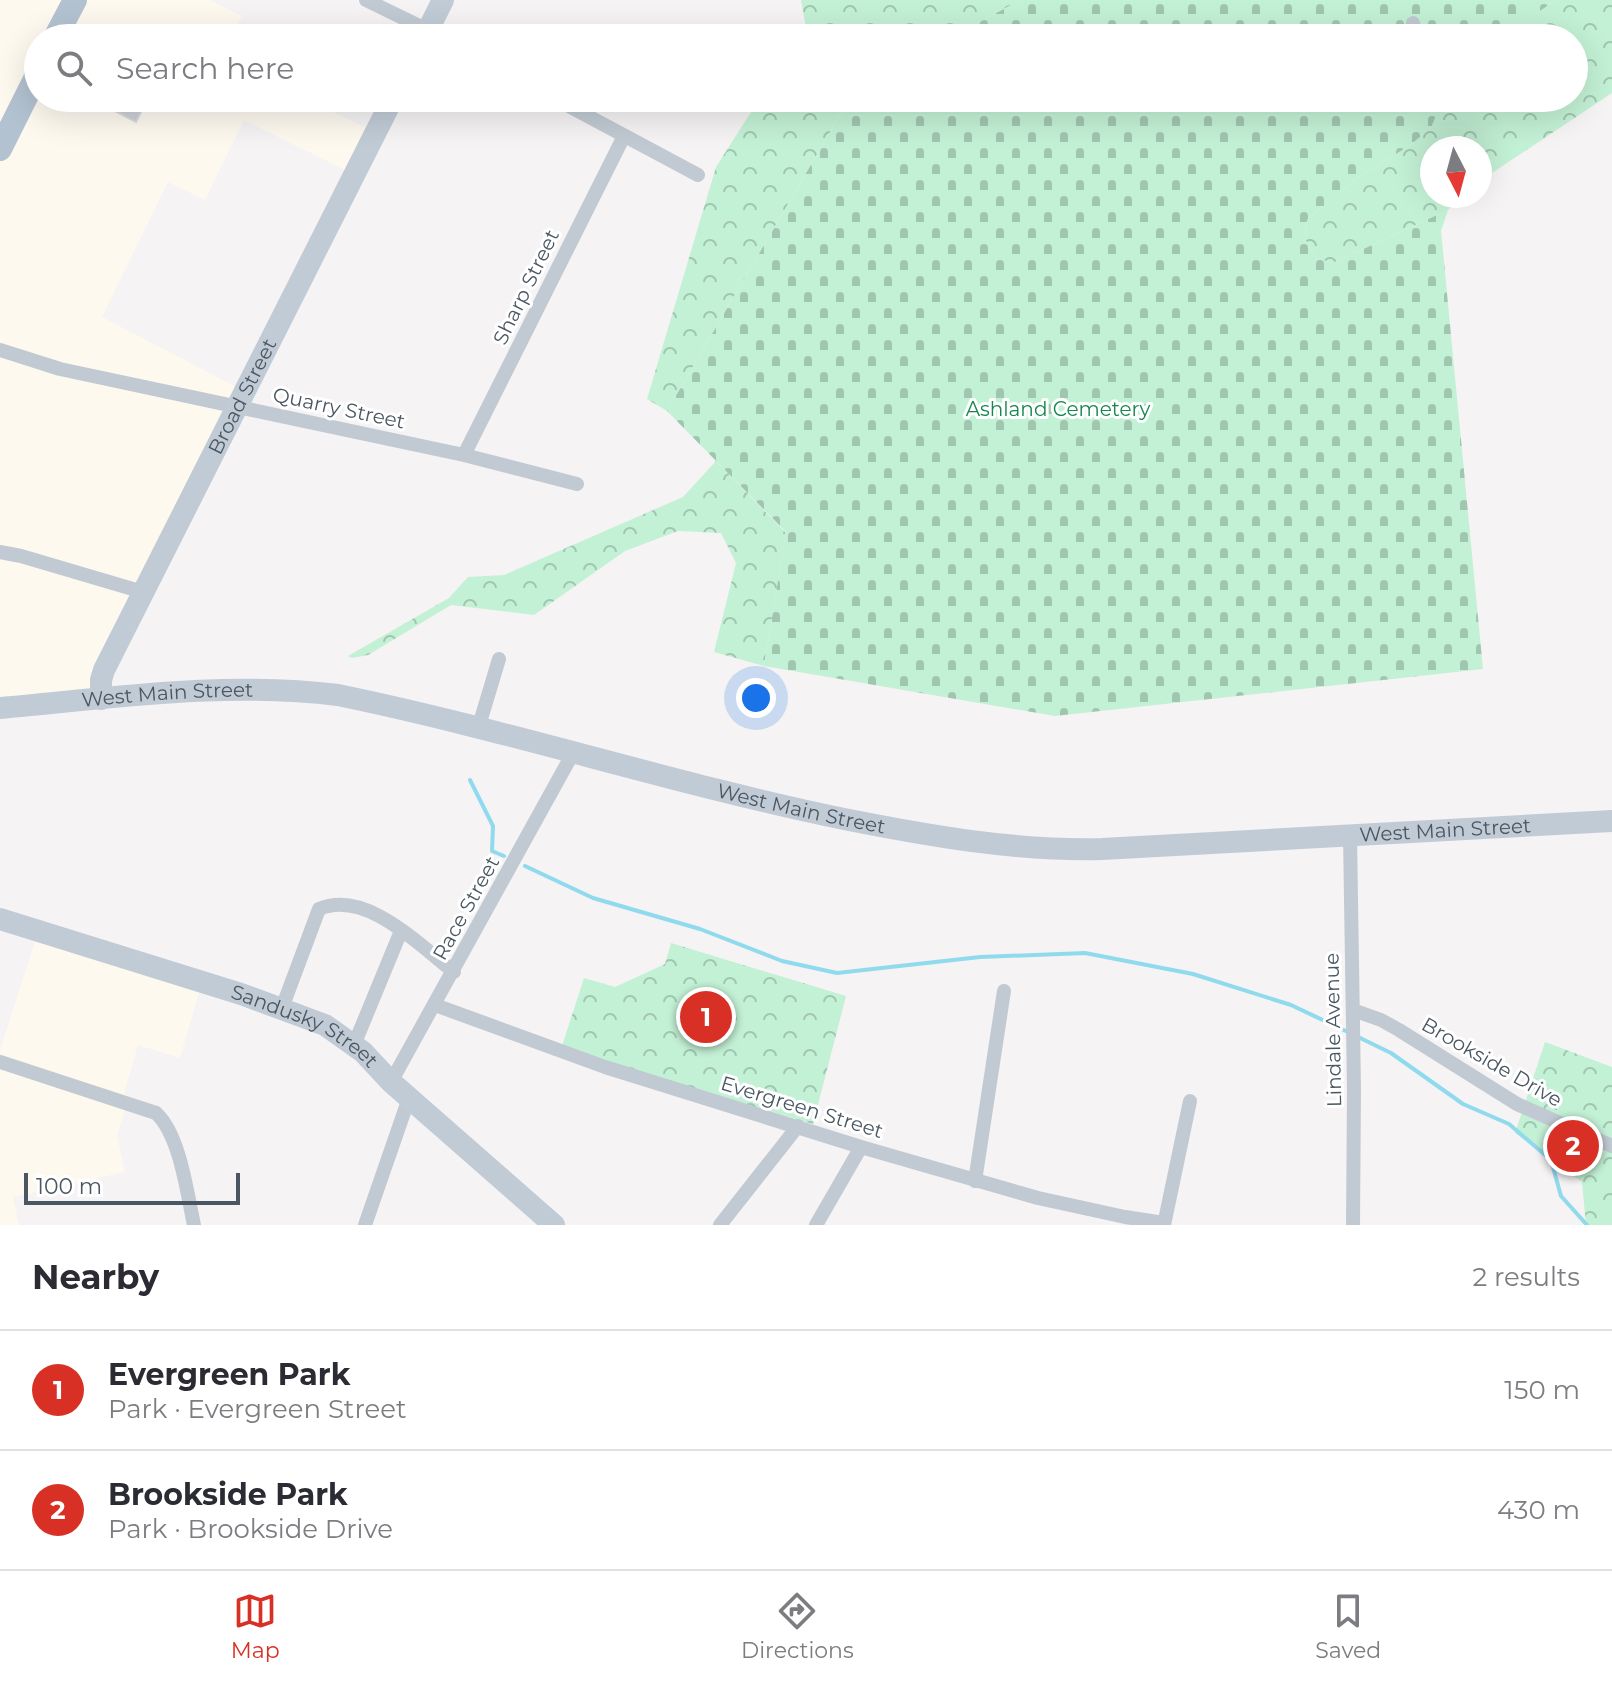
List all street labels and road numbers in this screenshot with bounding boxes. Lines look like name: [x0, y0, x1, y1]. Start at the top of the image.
street label: Sharp Street: [488, 226, 564, 348]
street label: Broad Street: [203, 335, 281, 458]
street label: Quarry Street: [271, 382, 407, 434]
street label: West Main Street: [80, 678, 253, 712]
street label: West Main Street: [714, 778, 888, 839]
street label: West Main Street: [1359, 813, 1532, 847]
street label: Race Street: [428, 852, 504, 964]
street label: Lindale Avenue: [1320, 953, 1346, 1107]
street label: Sandusky Street: [228, 980, 383, 1072]
street label: Brookside Drive: [1418, 1012, 1566, 1112]
street label: Evergreen Street: [718, 1071, 886, 1143]

